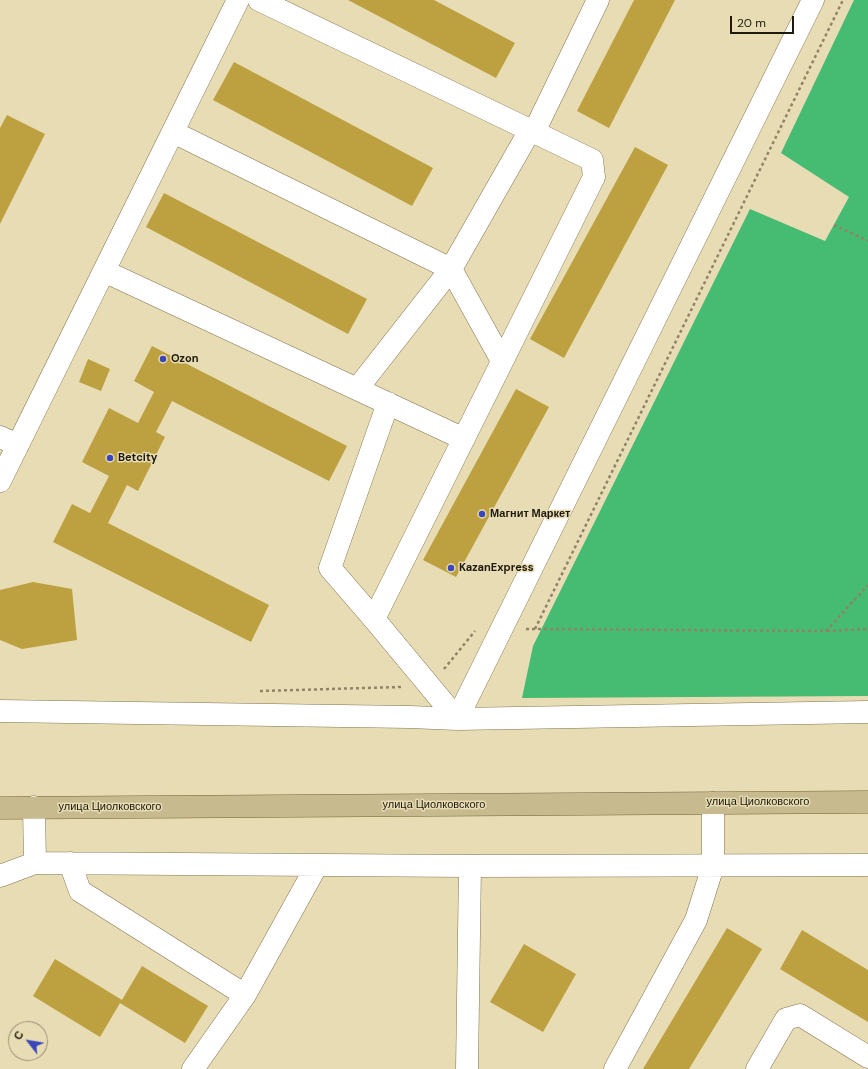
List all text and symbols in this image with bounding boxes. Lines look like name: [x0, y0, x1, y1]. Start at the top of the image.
scale bar: [732, 8, 796, 34]
text: 20 m: [737, 15, 766, 31]
place label: Ozon: [171, 352, 199, 366]
marker: Ozon: [158, 354, 168, 364]
place label: Betcity: [118, 451, 157, 465]
marker: Betcity: [105, 453, 115, 463]
place label: Магнит Маркет: [490, 507, 570, 521]
marker: Магнит Маркет: [477, 509, 487, 519]
place label: KazanExpress: [459, 561, 533, 575]
marker: KazanExpress: [446, 563, 456, 573]
street label: улица Циолковского: [707, 795, 809, 809]
street label: улица Циолковского: [383, 798, 485, 812]
street label: улица Циолковского: [59, 800, 161, 814]
north arrow: [8, 1021, 48, 1061]
text: С: [11, 1028, 27, 1042]

